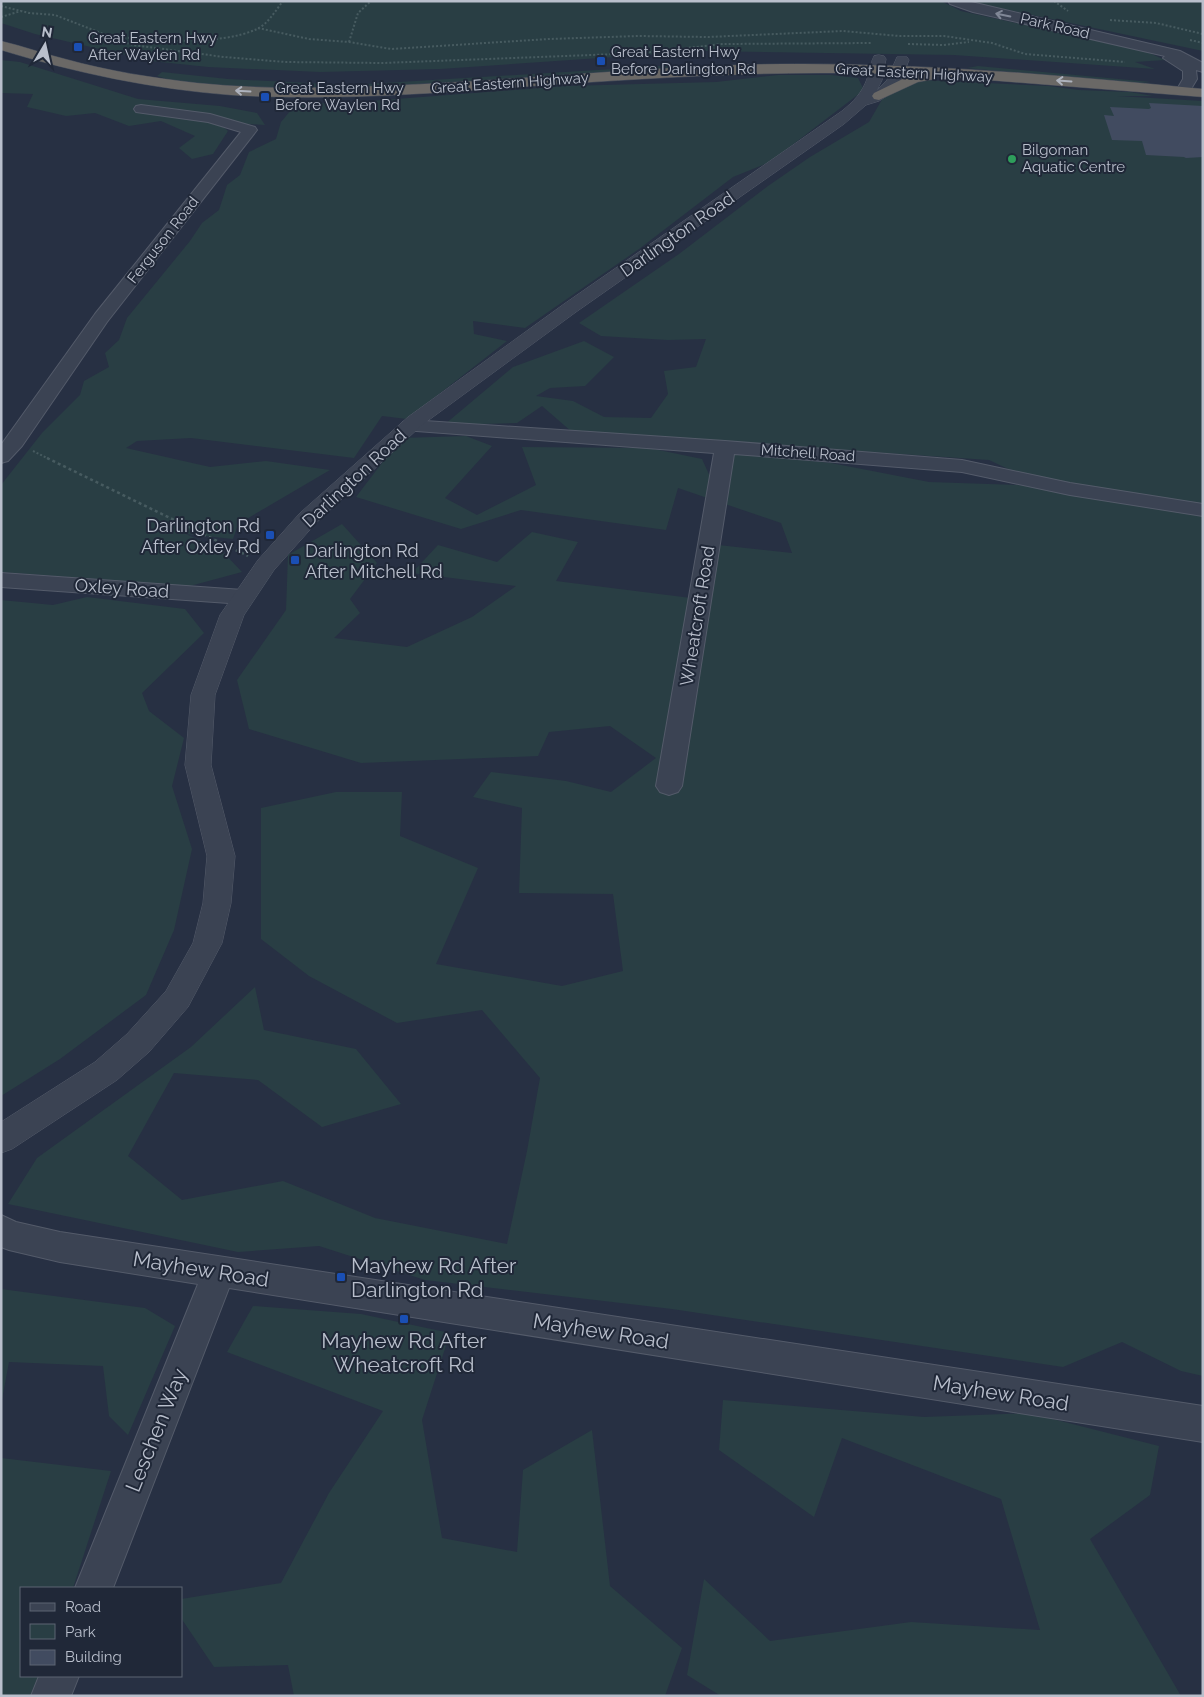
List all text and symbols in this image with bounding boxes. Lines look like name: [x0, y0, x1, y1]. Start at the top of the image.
street label: Park Road: [1019, 9, 1091, 43]
one-way arrow: [995, 10, 1011, 19]
north arrow: [20, 20, 70, 70]
text: N: [41, 23, 54, 41]
place label: Great Eastern Hwy After Waylen Rd: [88, 29, 217, 64]
marker: Great Eastern Hwy After Waylen Rd: [72, 41, 84, 53]
place label: Great Eastern Hwy Before Darlington Rd: [611, 43, 756, 78]
marker: Great Eastern Hwy Before Darlington Rd: [595, 55, 607, 67]
street label: Great Eastern Highway: [835, 60, 993, 86]
street label: Great Eastern Highway: [431, 69, 589, 97]
one-way arrow: [1056, 77, 1072, 86]
place label: Great Eastern Hwy Before Waylen Rd: [275, 79, 404, 114]
one-way arrow: [235, 87, 251, 96]
marker: Great Eastern Hwy Before Waylen Rd: [259, 91, 271, 103]
place label: Bilgoman Aquatic Centre: [1022, 141, 1125, 176]
marker: Bilgoman Aquatic Centre: [1006, 153, 1018, 165]
street label: Darlington Road: [616, 187, 738, 281]
street label: Ferguson Road: [124, 193, 202, 287]
street label: Darlington Road: [298, 425, 410, 531]
street label: Mitchell Road: [760, 441, 856, 465]
place label: Darlington Rd After Oxley Rd: [141, 515, 260, 557]
marker: Darlington Rd After Oxley Rd: [264, 529, 276, 541]
place label: Darlington Rd After Mitchell Rd: [305, 540, 443, 582]
street label: Wheatcroft Road: [676, 544, 718, 688]
marker: Darlington Rd After Mitchell Rd: [289, 554, 301, 566]
street label: Oxley Road: [74, 574, 170, 602]
street label: Mayhew Road: [131, 1246, 271, 1292]
place label: Mayhew Rd After Darlington Rd: [351, 1253, 517, 1302]
marker: Mayhew Rd After Darlington Rd: [335, 1271, 347, 1283]
street label: Mayhew Road: [531, 1308, 671, 1354]
marker: Mayhew Rd After Wheatcroft Rd: [398, 1313, 410, 1325]
place label: Mayhew Rd After Wheatcroft Rd: [321, 1328, 487, 1377]
street label: Leschen Way: [120, 1365, 192, 1495]
street label: Mayhew Road: [931, 1370, 1071, 1416]
legend: [20, 1587, 182, 1677]
text: Road: [65, 1598, 101, 1616]
text: Park: [65, 1623, 96, 1641]
text: Building: [65, 1648, 122, 1666]

